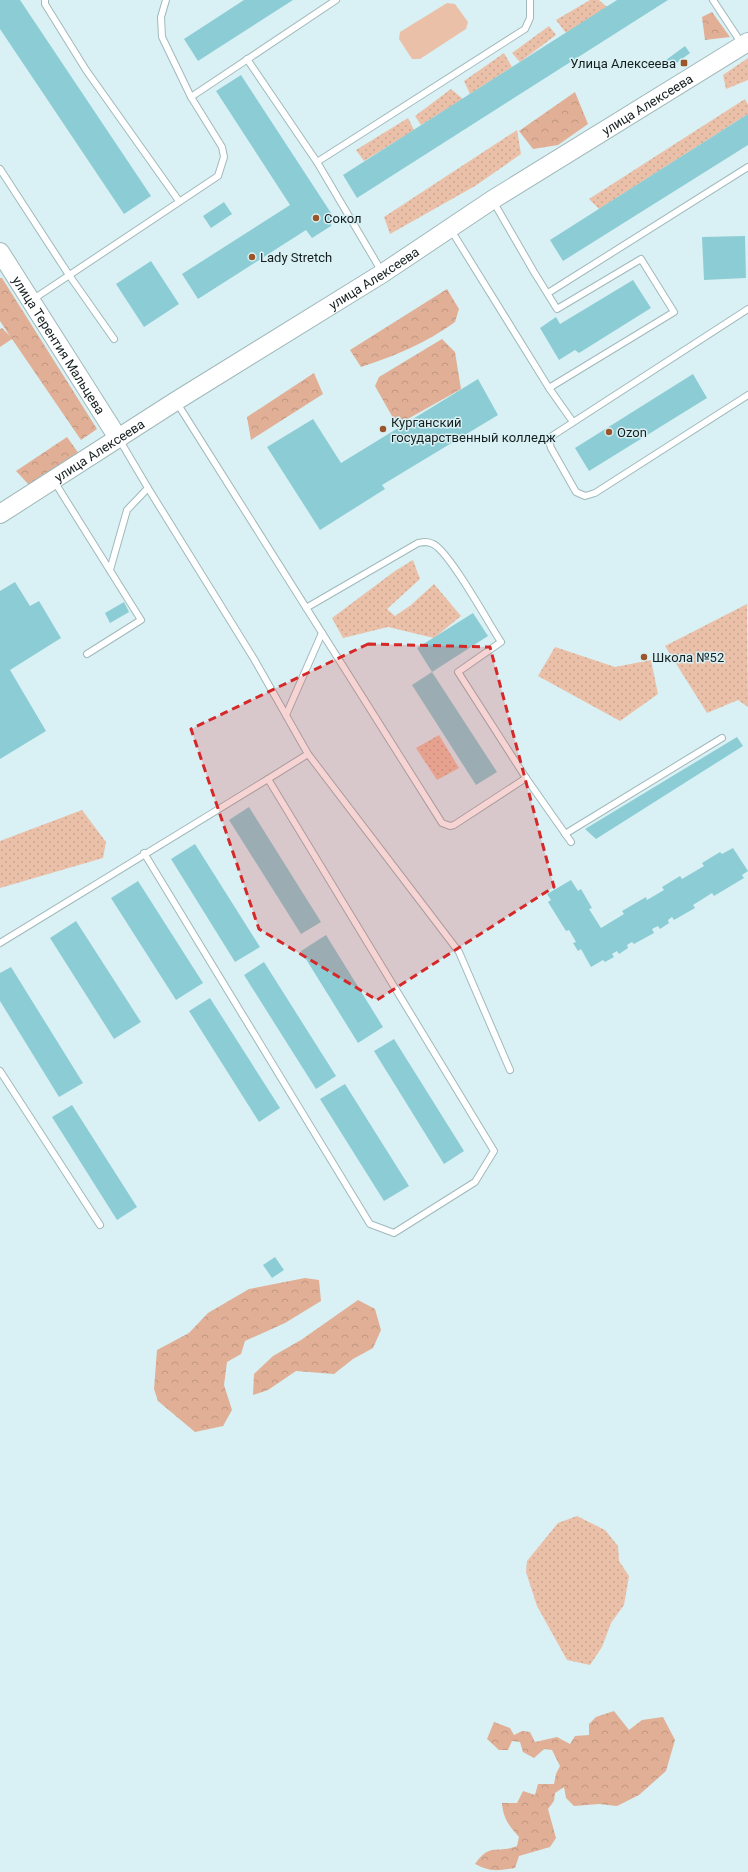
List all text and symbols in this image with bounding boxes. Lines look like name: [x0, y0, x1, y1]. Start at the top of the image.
place label: Улица Алексеева: [570, 56, 676, 71]
marker: Улица Алексеева: [679, 58, 689, 68]
street label: улица Алексеева: [599, 71, 695, 138]
place label: Сокол: [324, 211, 362, 226]
marker: Сокол: [311, 213, 321, 223]
street label: улица Алексеева: [326, 244, 422, 312]
place label: Lady Stretch: [260, 250, 332, 265]
marker: Lady Stretch: [247, 252, 257, 262]
street label: улица Терентия Мальцева: [10, 273, 108, 417]
place label: Курганский государственный колледж: [391, 415, 556, 445]
street label: улица Алексеева: [51, 416, 147, 485]
marker: Курганский государственный колледж: [378, 424, 388, 434]
place label: Ozon: [617, 425, 647, 440]
marker: Ozon: [604, 427, 614, 437]
place label: Школа №52: [652, 650, 724, 665]
marker: Школа №52: [639, 652, 649, 662]

